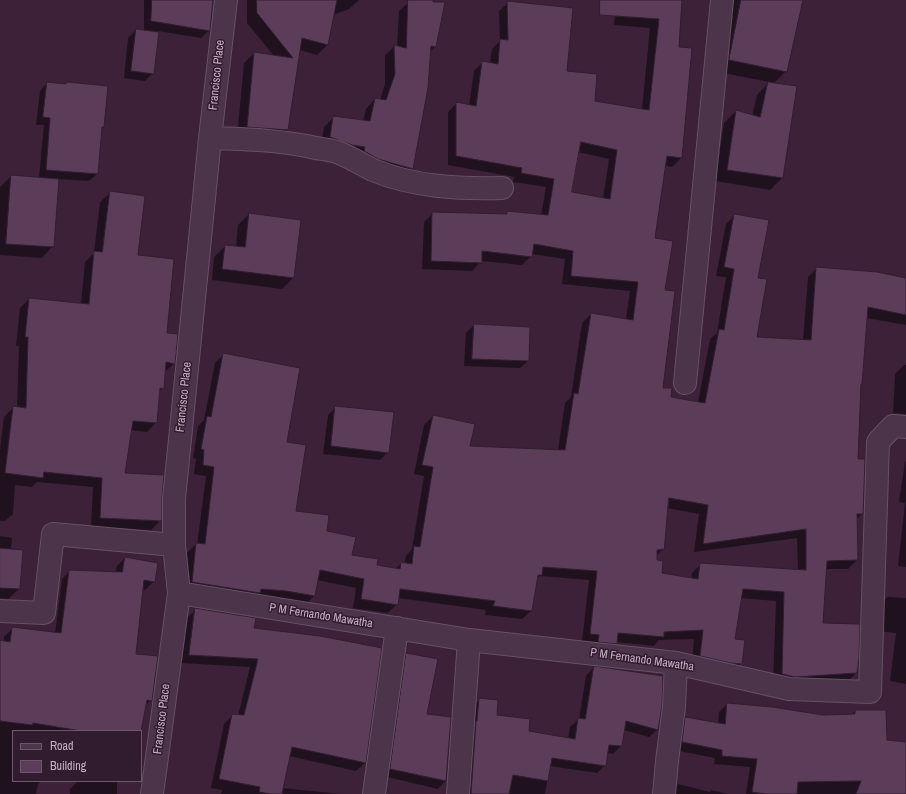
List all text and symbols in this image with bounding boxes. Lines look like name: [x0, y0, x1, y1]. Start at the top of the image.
street label: Francisco Place: [206, 39, 228, 111]
street label: Francisco Place: [173, 361, 195, 433]
street label: P M Fernando Mawatha: [268, 601, 374, 631]
street label: P M Fernando Mawatha: [589, 646, 695, 674]
street label: Francisco Place: [151, 683, 173, 755]
legend: [12, 730, 142, 782]
text: Road: [50, 738, 74, 754]
text: Building: [50, 758, 86, 774]

